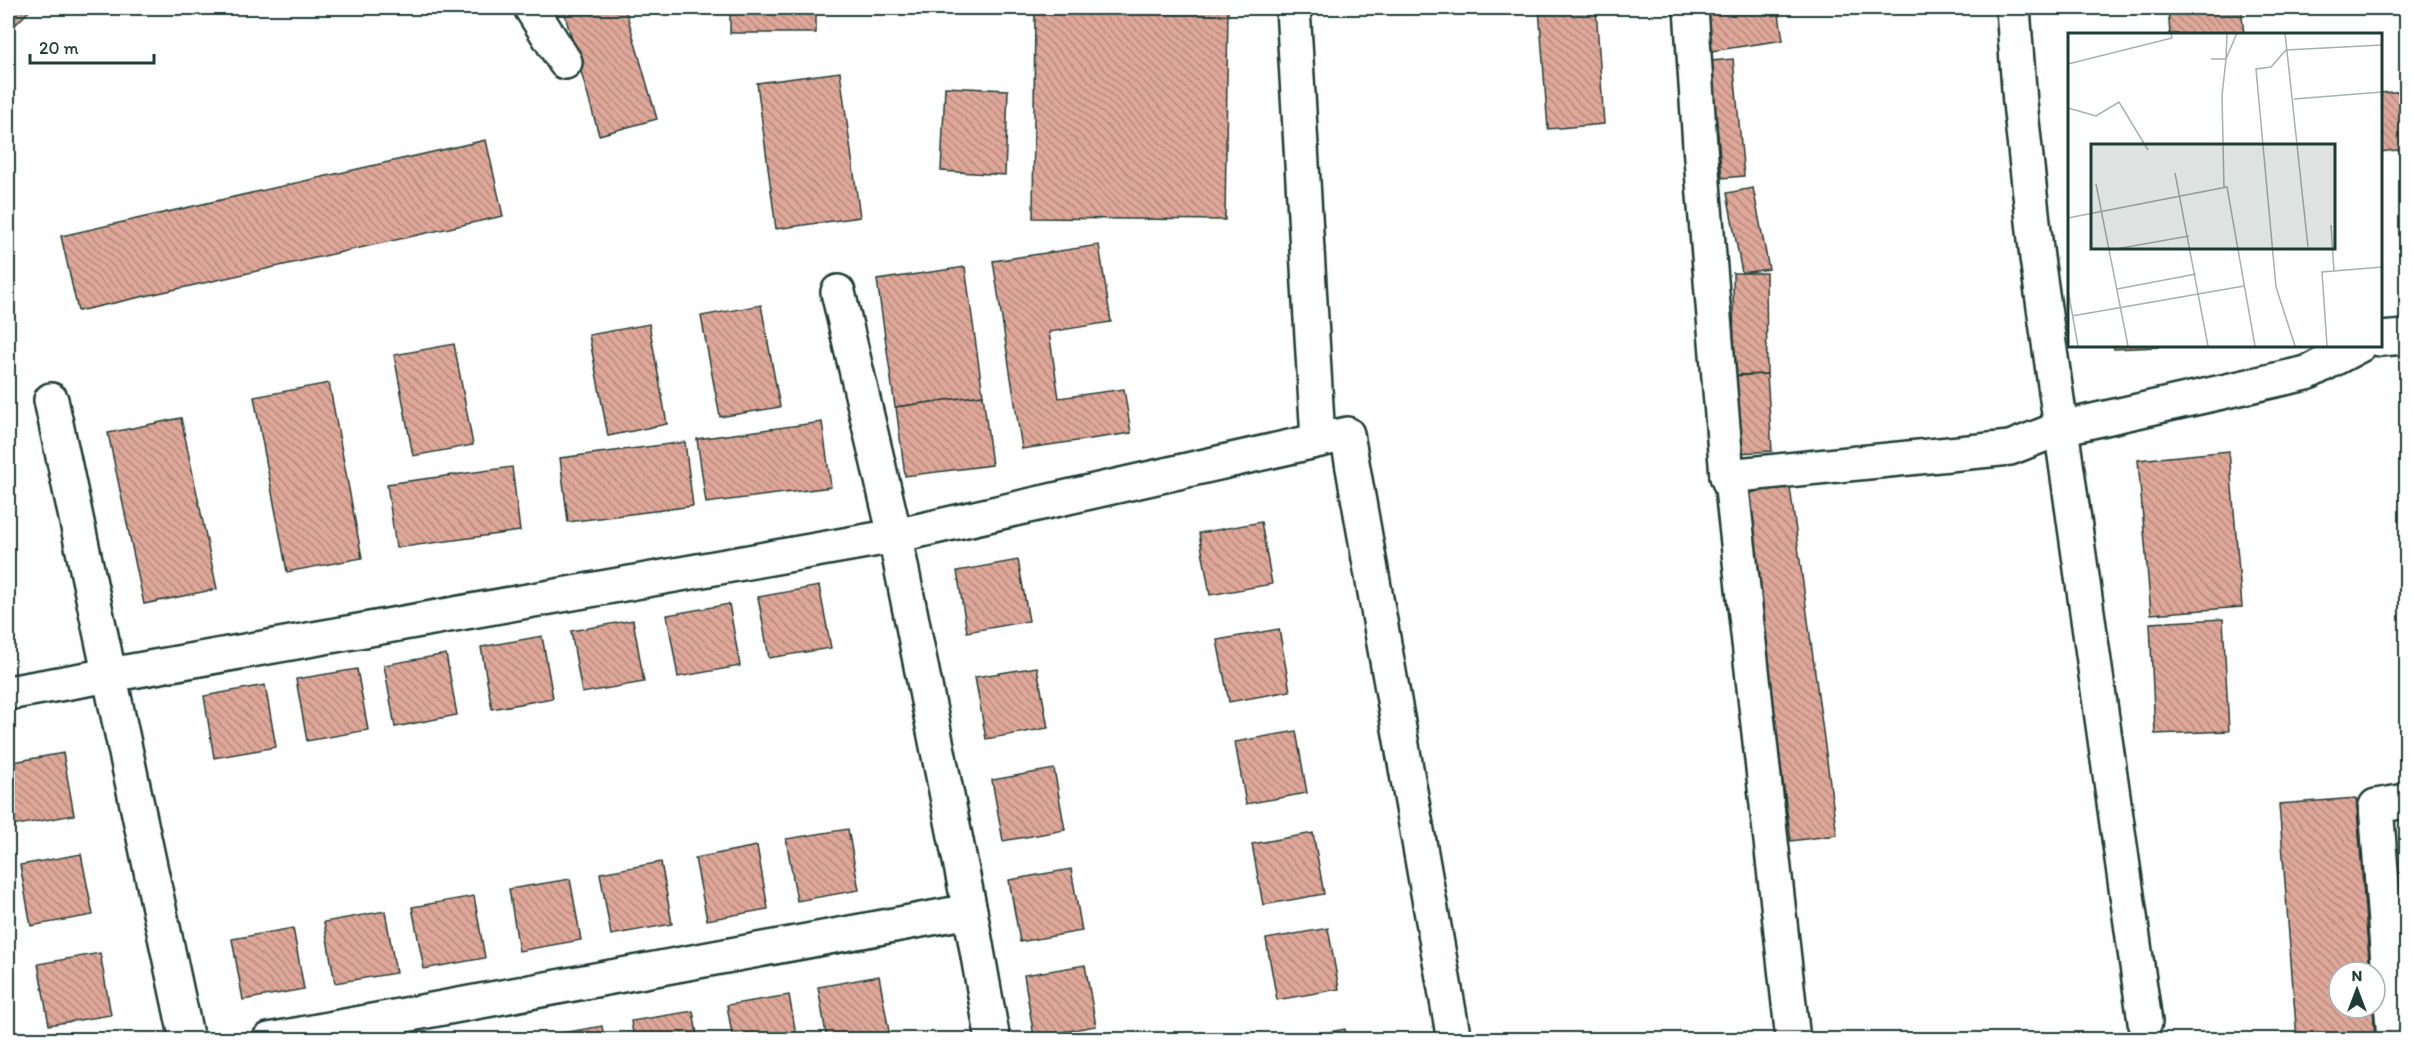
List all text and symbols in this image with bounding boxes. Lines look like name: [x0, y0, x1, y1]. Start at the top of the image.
scale bar: [30, 27, 154, 65]
inset map: [2068, 33, 2381, 346]
text: 20 m: [39, 37, 79, 59]
north arrow: [2327, 960, 2387, 1020]
text: N: [2352, 966, 2362, 985]

